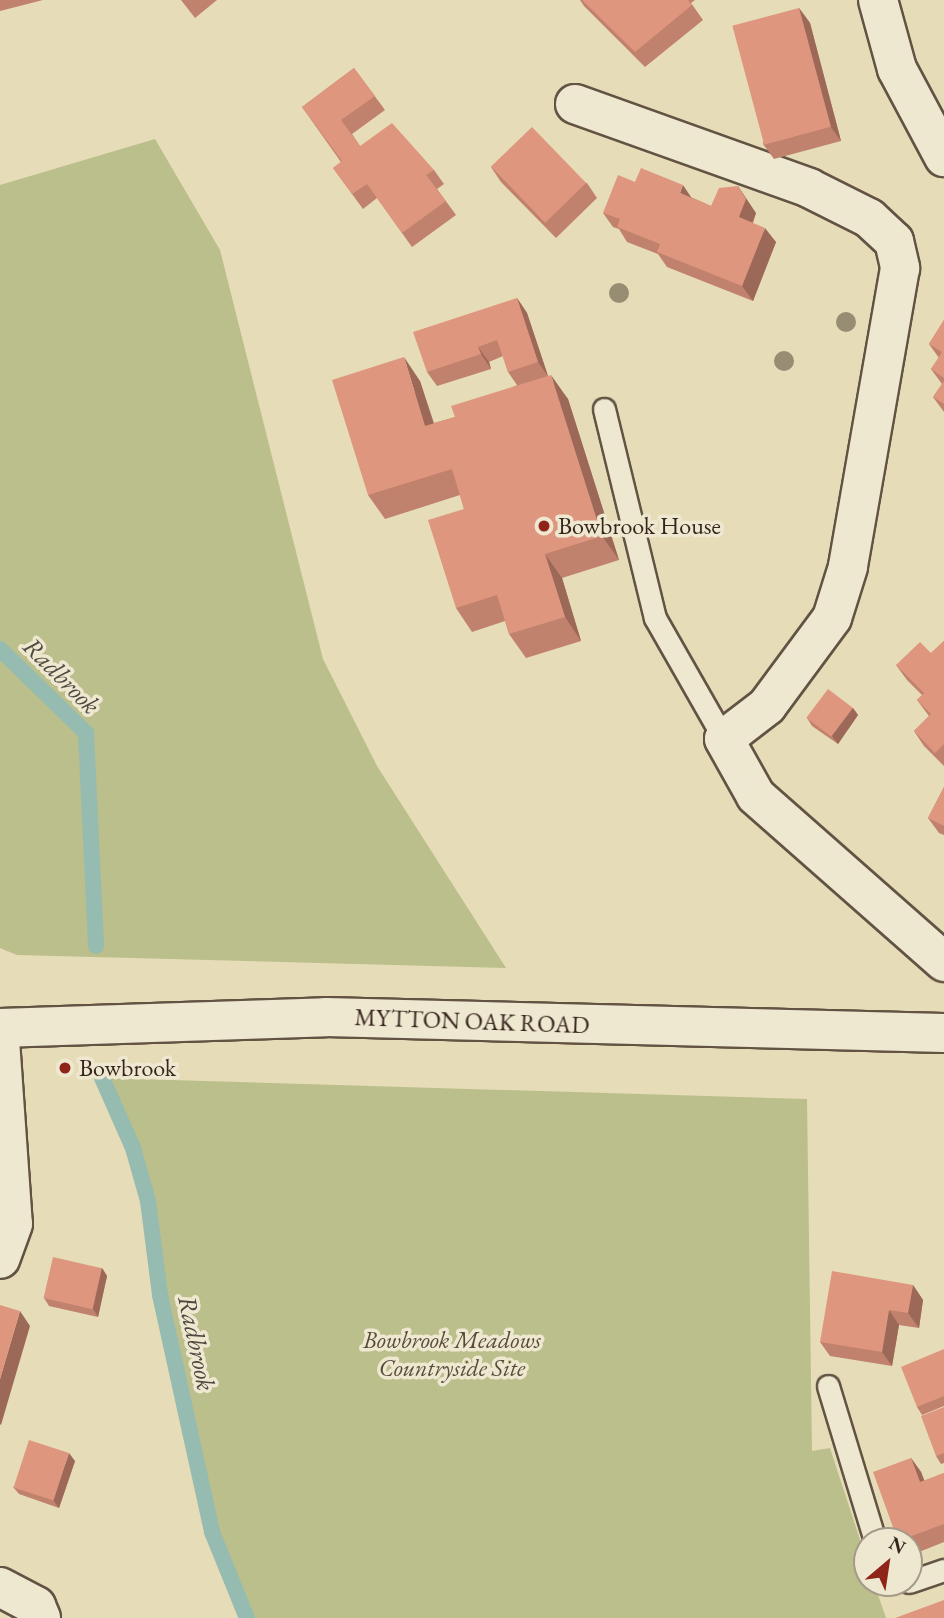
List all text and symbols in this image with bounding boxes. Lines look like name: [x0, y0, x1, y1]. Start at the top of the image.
place label: Bowbrook House: [558, 512, 721, 540]
marker: Bowbrook House: [536, 518, 552, 534]
water label: Radbrook: [16, 631, 106, 721]
street label: MYTTON OAK ROAD: [354, 1003, 590, 1039]
place label: Bowbrook: [79, 1054, 176, 1082]
marker: Bowbrook: [57, 1060, 73, 1076]
water label: Radbrook: [171, 1293, 221, 1393]
park label: Bowbrook Meadows Countryside Site: [363, 1326, 541, 1382]
north arrow: [853, 1527, 923, 1597]
text: N: [885, 1530, 910, 1560]

